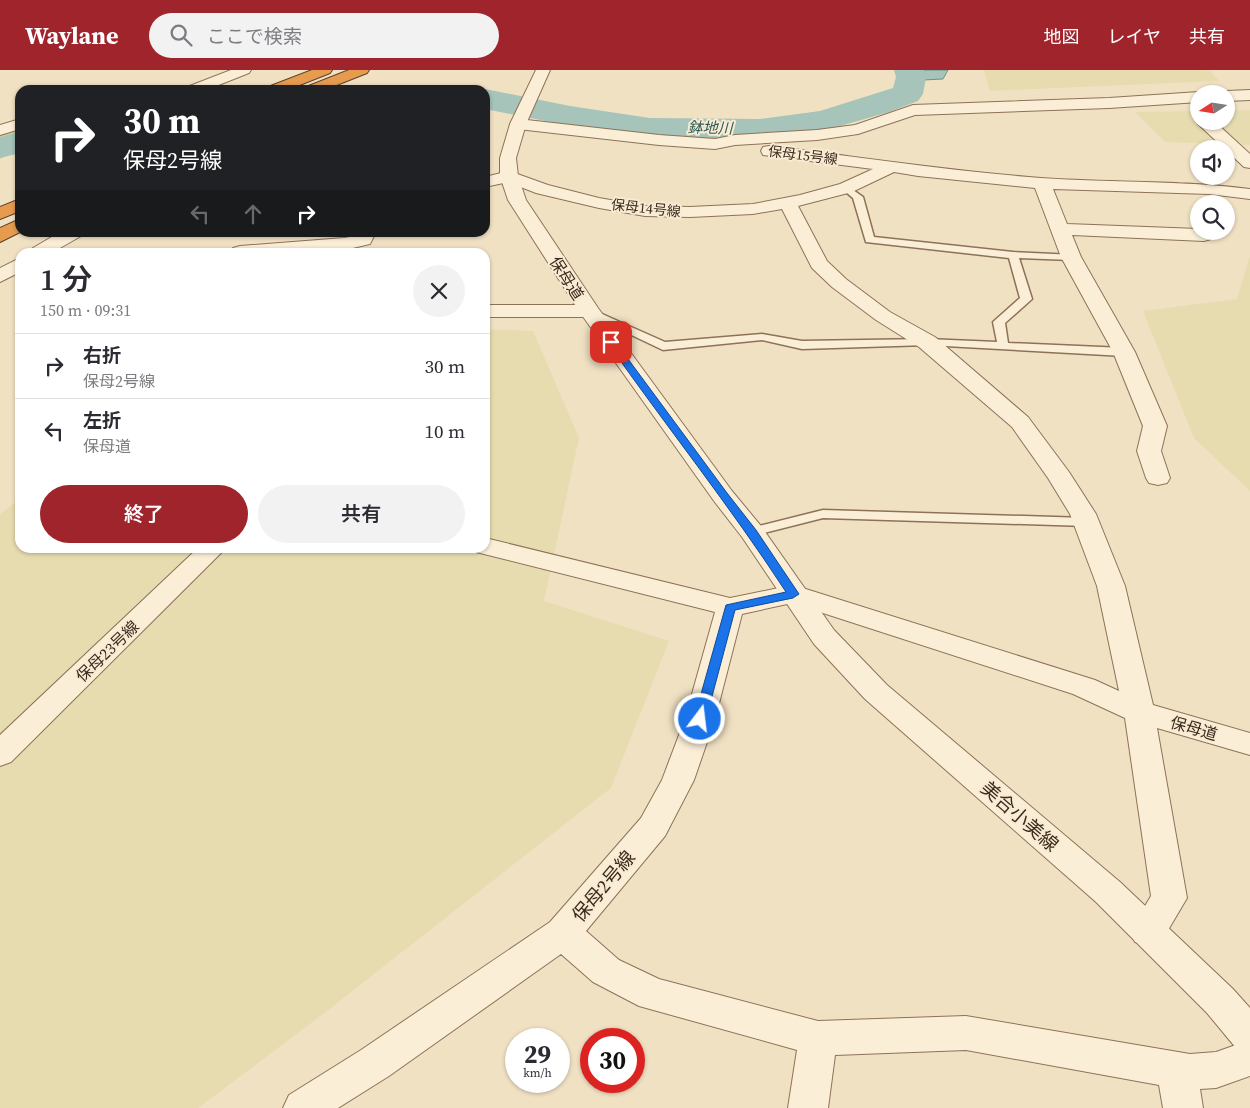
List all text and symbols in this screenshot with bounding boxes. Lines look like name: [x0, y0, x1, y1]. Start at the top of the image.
search box: [149, 13, 499, 58]
text: Waylane: [25, 19, 119, 52]
icon: search: [167, 21, 195, 49]
text: ここで検索: [207, 23, 302, 49]
text: 地図: [1044, 24, 1080, 49]
text: レイヤ: [1108, 24, 1161, 49]
text: 共有: [1189, 24, 1225, 49]
north arrow: [1190, 85, 1235, 130]
map controls: [1190, 85, 1235, 240]
text: 30 m: [123, 97, 200, 145]
icon: right: [40, 105, 105, 170]
water label: 鉢地川: [687, 117, 735, 138]
button: sound: [1190, 140, 1235, 185]
street label: 保母15号線: [767, 141, 839, 169]
text: 保母2号線: [123, 145, 222, 175]
street label: 保母14号線: [610, 194, 682, 222]
button: search: [1190, 195, 1235, 240]
icon: left: [186, 200, 214, 228]
icon: ahead: [239, 200, 267, 228]
icon: right: [292, 200, 320, 228]
street label: 保母道: [545, 252, 589, 304]
text: 1 分: [40, 259, 92, 300]
button: close: [413, 265, 465, 317]
text: 150 m · 09:31: [40, 299, 131, 321]
pin: [590, 321, 632, 363]
icon: arrive: [597, 328, 625, 356]
text: 右折: [83, 342, 121, 368]
icon: right: [40, 352, 68, 380]
text: 30 m: [424, 353, 465, 379]
text: 保母2号線: [83, 370, 155, 392]
text: 左折: [83, 407, 121, 433]
icon: left: [40, 417, 68, 445]
text: 10 m: [424, 418, 465, 444]
text: 保母道: [83, 435, 131, 457]
button: 終了: [40, 485, 248, 543]
button: 共有: [258, 485, 465, 543]
street label: 保母23号線: [71, 615, 143, 687]
position arrow: [673, 692, 725, 744]
street label: 保母道: [1168, 711, 1220, 745]
street label: 美合小美線: [976, 775, 1064, 857]
street label: 保母2号線: [566, 845, 640, 927]
speed limit sign: 30: [580, 1028, 645, 1093]
text: 29: [524, 1037, 551, 1071]
text: km/h: [523, 1065, 552, 1081]

